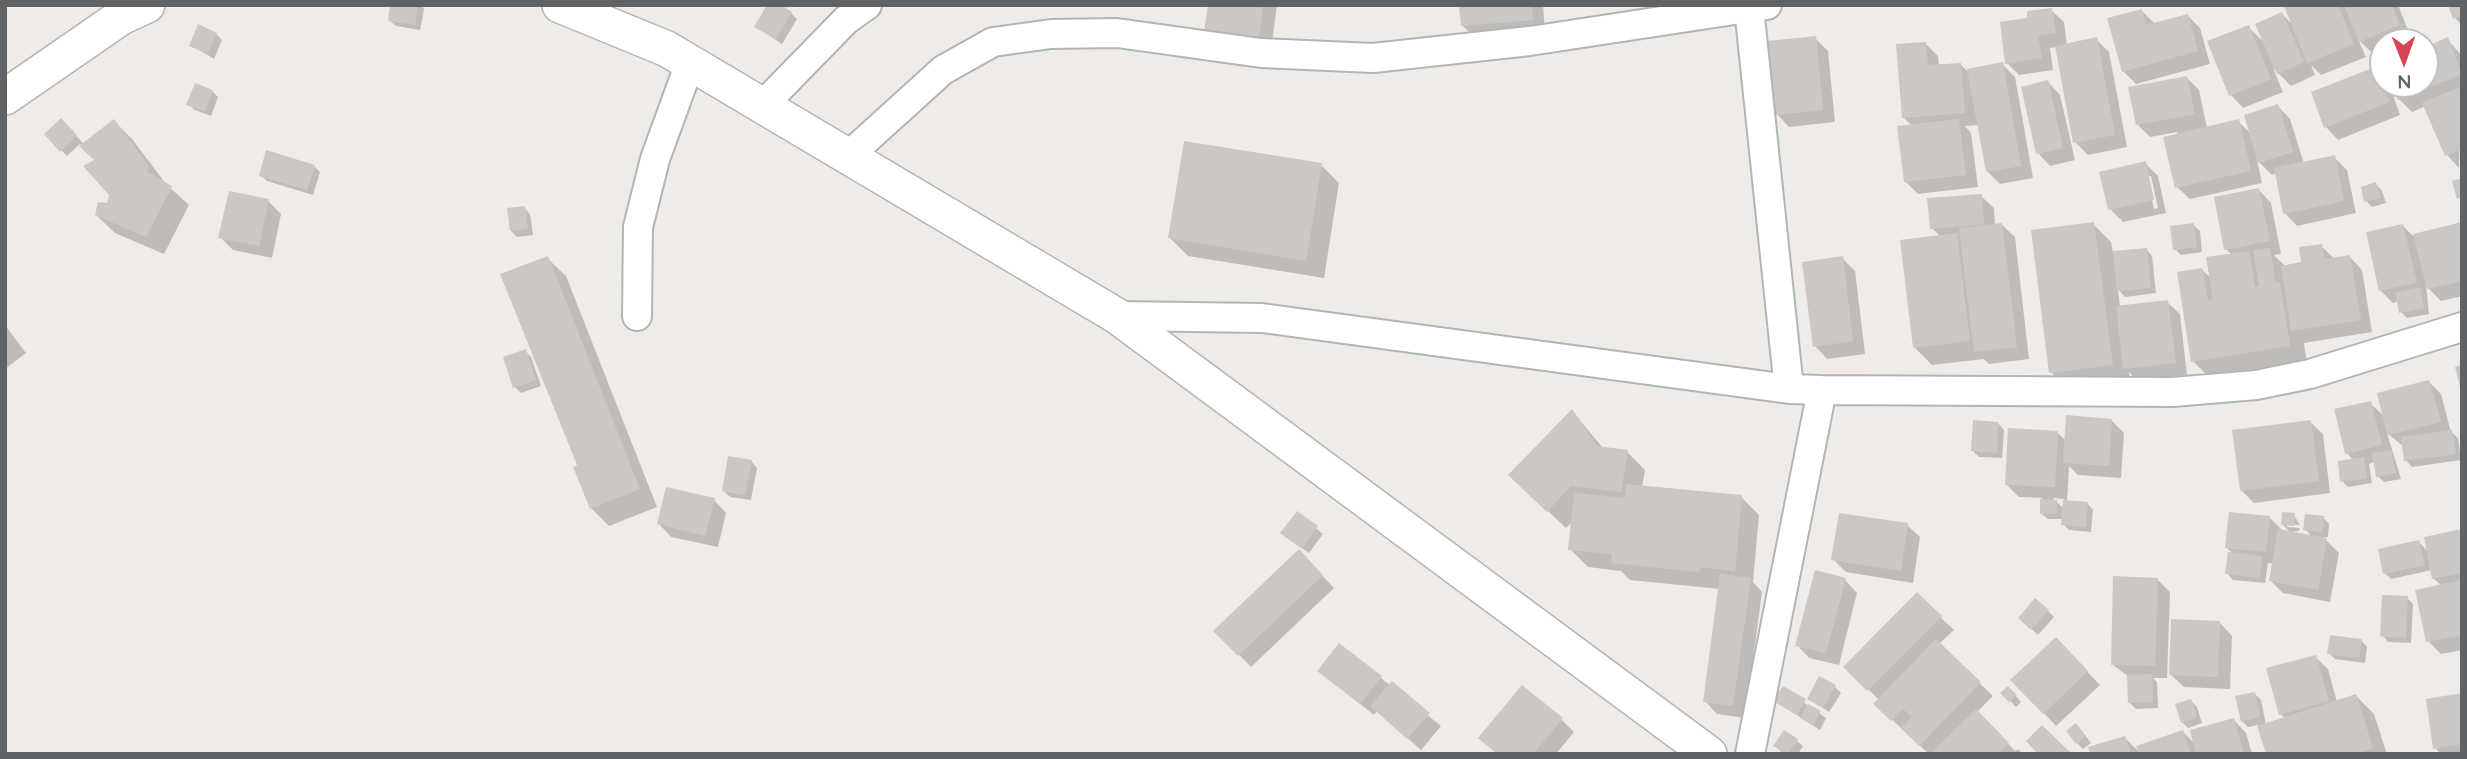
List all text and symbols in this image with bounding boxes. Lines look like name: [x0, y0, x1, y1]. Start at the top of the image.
north arrow: [2369, 28, 2439, 98]
text: N: [2397, 70, 2412, 94]

